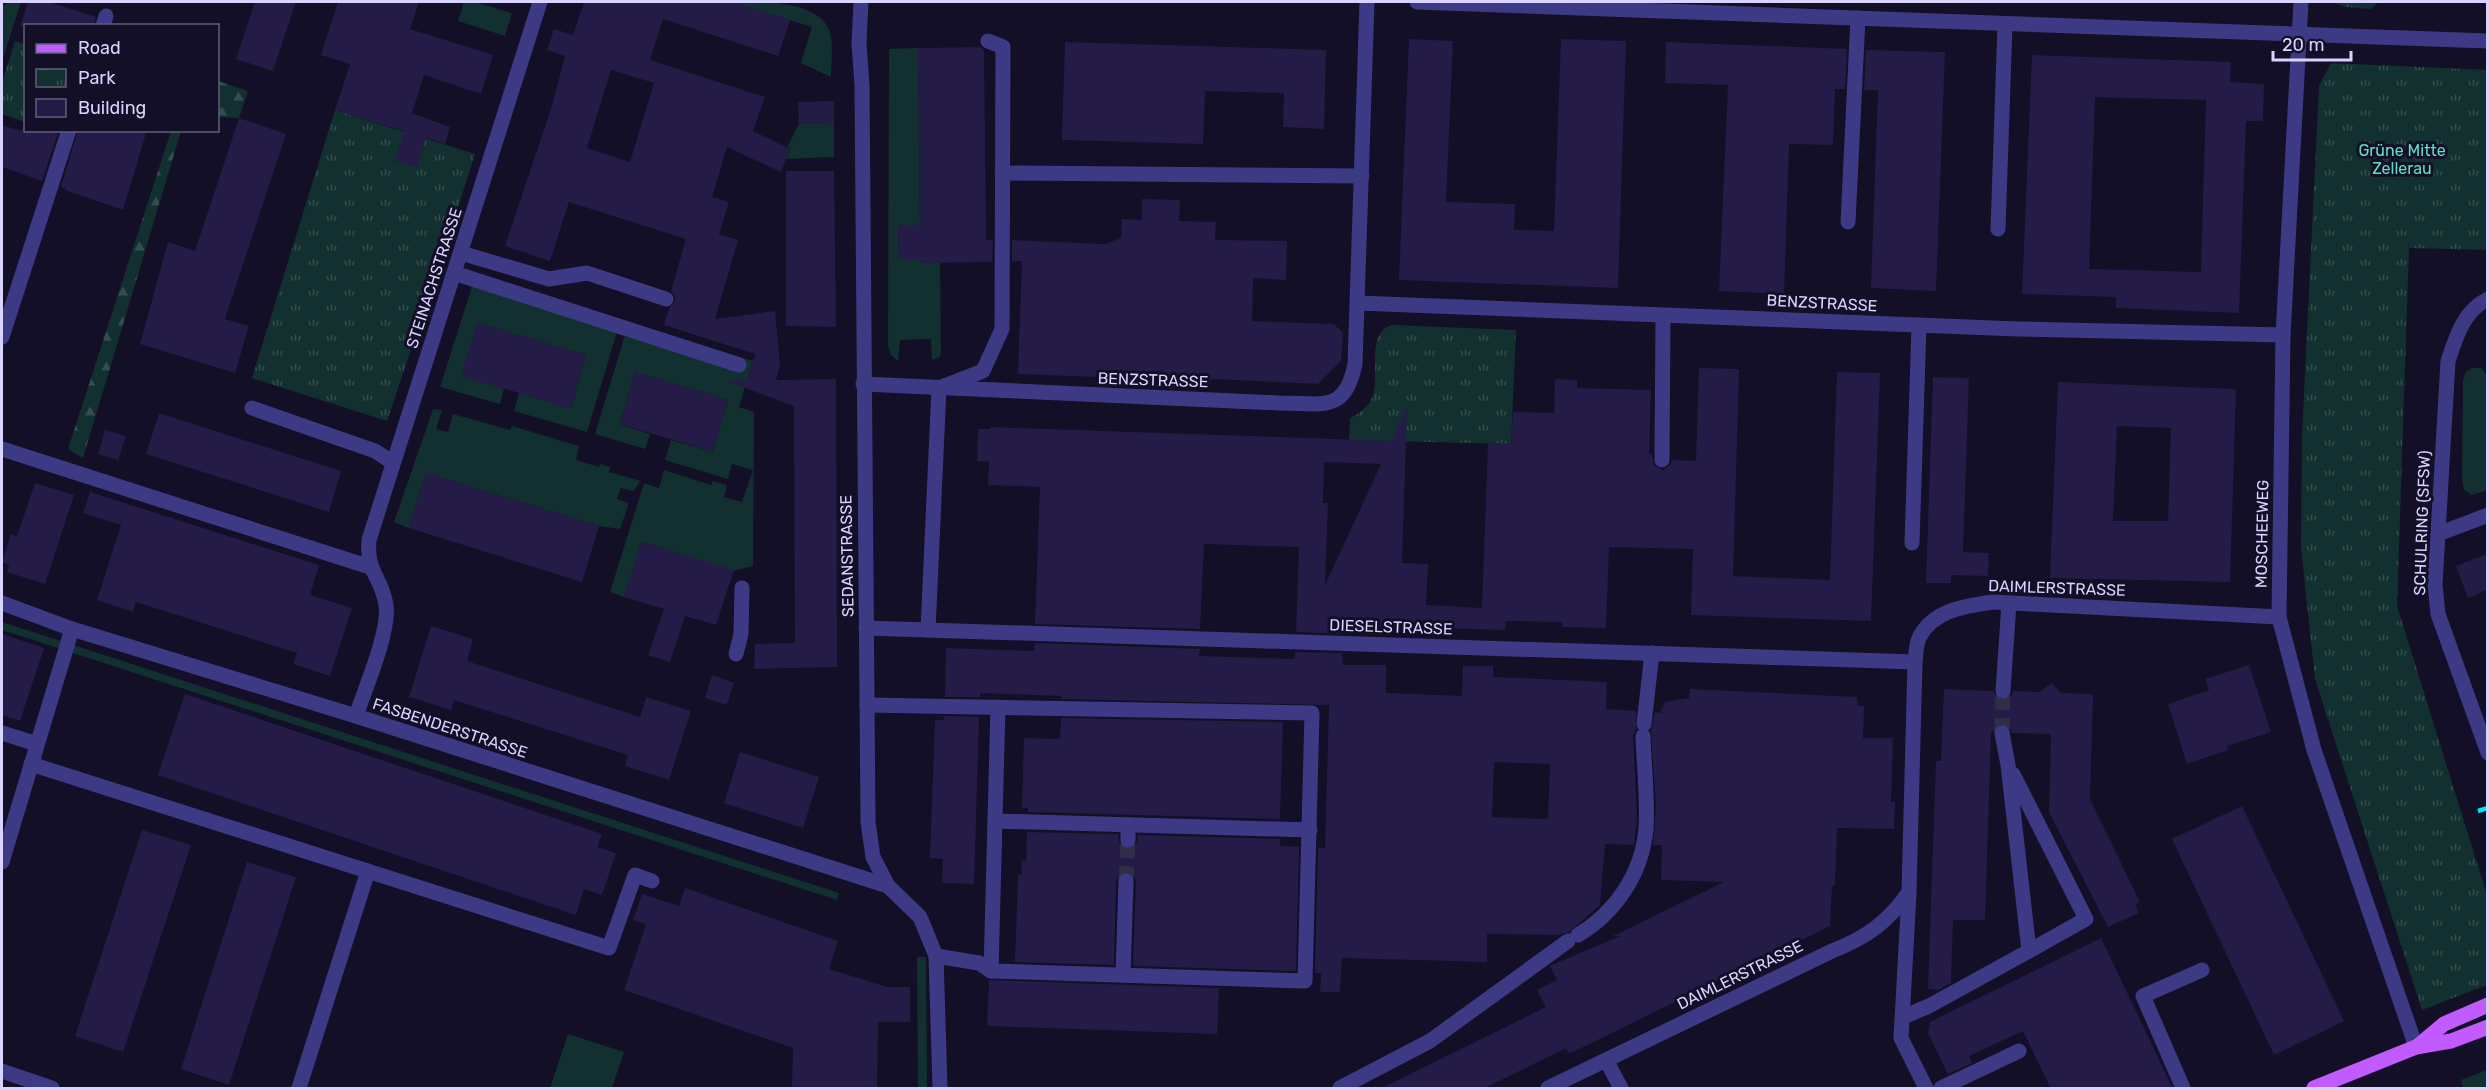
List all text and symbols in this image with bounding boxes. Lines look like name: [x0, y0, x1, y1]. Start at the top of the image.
legend: [24, 24, 219, 132]
scale bar: [2273, 24, 2351, 62]
text: 20 m: [2282, 34, 2324, 56]
text: Road: [78, 37, 121, 59]
text: Park: [78, 67, 116, 89]
text: Building: [78, 97, 146, 119]
park label: Grüne Mitte Zellerau: [2358, 141, 2446, 178]
street label: STEINACHSTRASSE: [402, 205, 466, 351]
street label: BENZSTRASSE: [1766, 291, 1878, 315]
street label: BENZSTRASSE: [1097, 369, 1209, 391]
street label: SCHULRING (SFSW): [2410, 450, 2434, 596]
street label: MOSCHEEWEG: [2252, 480, 2272, 588]
street label: SEDANSTRASSE: [836, 495, 858, 617]
street label: DAIMLERSTRASSE: [1988, 576, 2126, 600]
street label: DIESELSTRASSE: [1329, 615, 1453, 639]
street label: FASBENDERSTRASSE: [370, 694, 530, 762]
street label: DAIMLERSTRASSE: [1674, 936, 1806, 1014]

